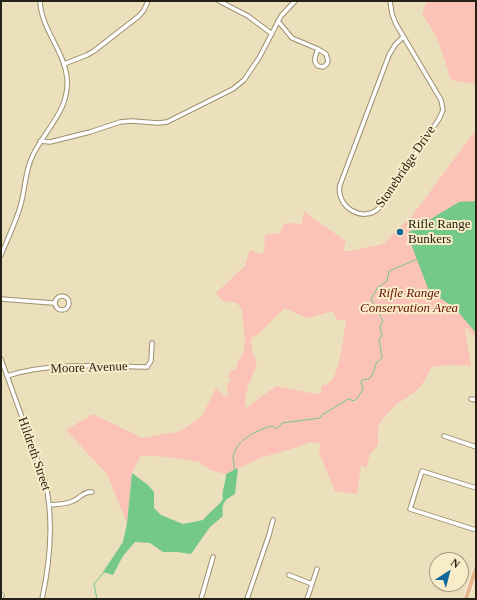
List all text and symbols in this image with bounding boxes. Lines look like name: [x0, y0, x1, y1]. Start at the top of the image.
street label: Stonebridge Drive: [373, 123, 439, 211]
place label: Rifle Range Bunkers: [408, 217, 470, 248]
marker: Rifle Range Bunkers: [395, 227, 405, 237]
park label: Rifle Range Conservation Area: [360, 286, 458, 317]
street label: Moore Avenue: [50, 359, 128, 377]
street label: Hildreth Street: [14, 415, 54, 493]
north arrow: [429, 552, 469, 592]
text: N: [449, 556, 462, 570]

